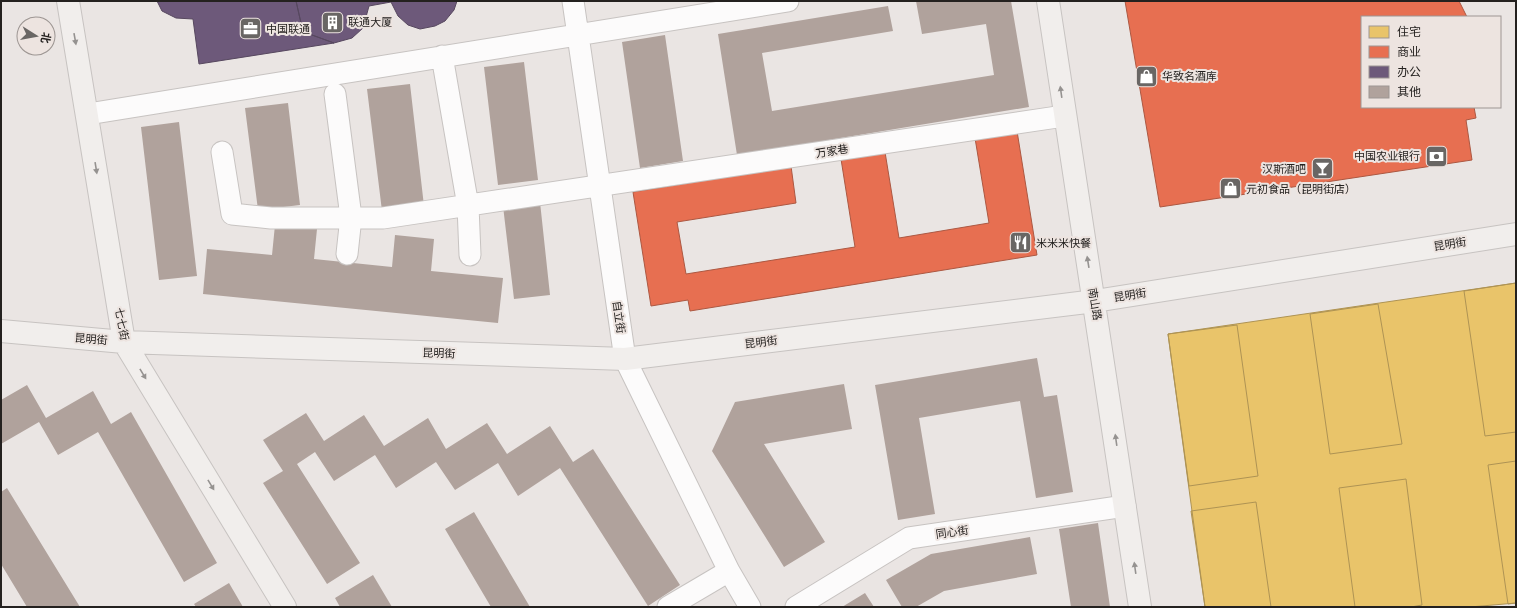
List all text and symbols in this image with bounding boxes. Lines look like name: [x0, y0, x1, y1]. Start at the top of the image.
building icon: 联通大厦: [320, 9, 346, 35]
north arrow: [16, 16, 56, 56]
office icon: 中国联通: [237, 16, 263, 42]
place label: 联通大厦: [348, 16, 392, 28]
legend: [1361, 16, 1501, 108]
place label: 中国联通: [266, 23, 310, 35]
text: 住宅: [1397, 25, 1421, 38]
text: 北: [39, 31, 53, 44]
one-way arrow: [72, 33, 78, 46]
text: 商业: [1397, 45, 1421, 58]
shop icon: 华致名酒库: [1134, 63, 1160, 89]
text: 办公: [1397, 65, 1421, 78]
place label: 华致名酒库: [1162, 70, 1217, 82]
text: 其他: [1397, 85, 1421, 98]
one-way arrow: [1058, 86, 1064, 98]
street label: 万家巷: [815, 142, 849, 160]
bank icon: 中国农业银行: [1423, 143, 1449, 169]
place label: 中国农业银行: [1354, 150, 1420, 162]
bar icon: 汉斯酒吧: [1309, 156, 1335, 182]
one-way arrow: [93, 161, 99, 174]
place label: 汉斯酒吧: [1262, 163, 1306, 175]
shop icon: 元初食品（昆明街店）: [1217, 176, 1243, 202]
place label: 元初食品（昆明街店）: [1246, 183, 1356, 195]
restaurant icon: 米米米快餐: [1007, 230, 1033, 256]
street label: 昆明街: [1433, 235, 1467, 253]
place label: 米米米快餐: [1036, 237, 1091, 249]
one-way arrow: [1085, 256, 1091, 268]
street label: 昆明街: [1113, 286, 1147, 304]
street label: 南山路: [1086, 287, 1104, 321]
street label: 自立街: [611, 300, 627, 334]
street label: 七七街: [113, 307, 131, 341]
street label: 昆明街: [74, 332, 108, 346]
street label: 昆明街: [744, 334, 778, 350]
street label: 昆明街: [422, 346, 456, 360]
one-way arrow: [140, 368, 147, 380]
one-way arrow: [1113, 434, 1119, 446]
one-way arrow: [207, 480, 215, 490]
street label: 同心街: [935, 524, 969, 540]
one-way arrow: [1132, 562, 1138, 574]

